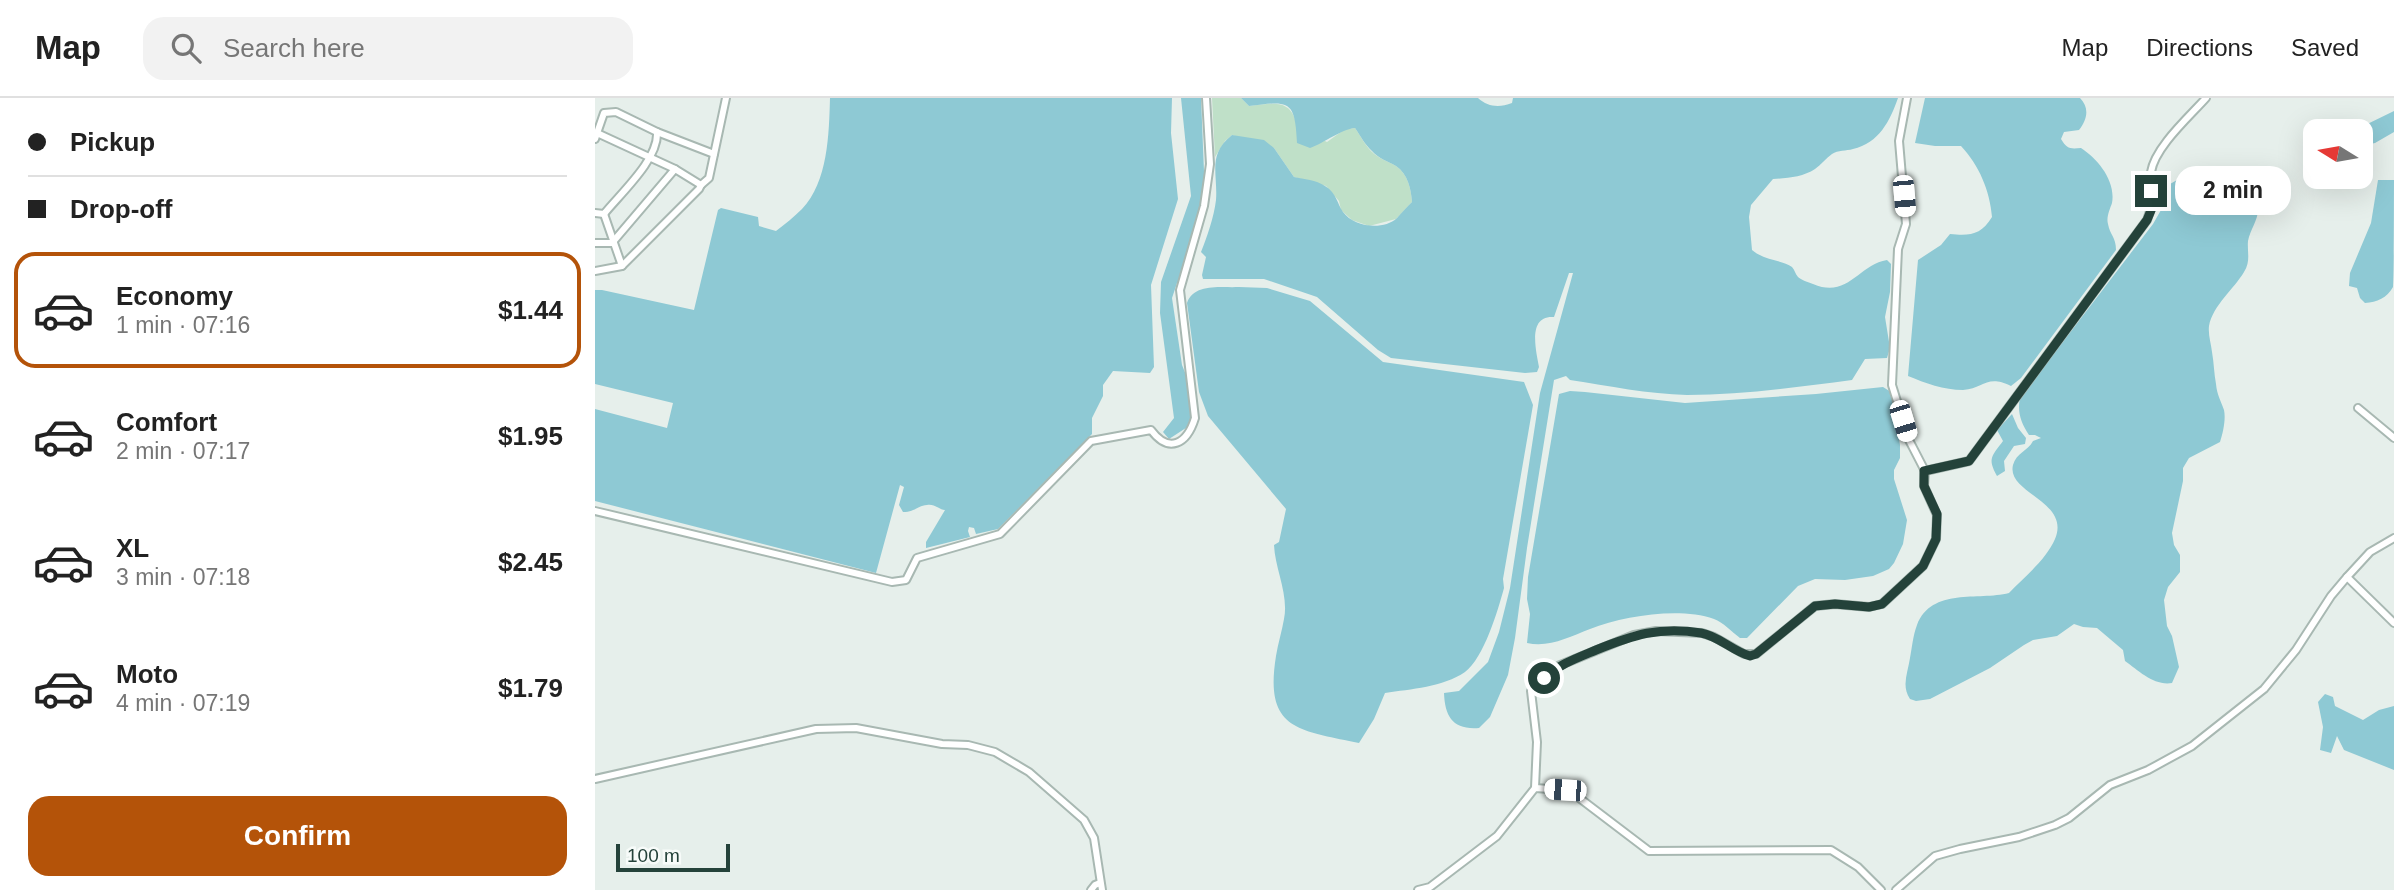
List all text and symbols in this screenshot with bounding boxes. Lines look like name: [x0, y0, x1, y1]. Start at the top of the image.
search box: [143, 17, 633, 80]
text: Map: [35, 29, 101, 66]
icon: search: [167, 29, 205, 67]
text: Search here: [223, 33, 365, 63]
text: Map: [2062, 34, 2108, 61]
text: Directions: [2146, 34, 2253, 61]
text: Saved: [2291, 34, 2359, 61]
north arrow: [2303, 119, 2373, 189]
map controls: [2303, 119, 2373, 189]
text: Pickup: [70, 127, 155, 157]
callout: 2 min: [2175, 166, 2291, 216]
car: [1892, 174, 1917, 218]
route end: [2135, 175, 2167, 207]
text: 2 min: [2203, 177, 2263, 203]
text: Drop-off: [70, 194, 173, 224]
icon: car: [32, 279, 95, 342]
text: Economy: [116, 281, 233, 311]
text: $1.44: [498, 295, 563, 325]
text: 1 min · 07:16: [116, 312, 250, 338]
car: [1887, 398, 1920, 444]
icon: car: [32, 405, 95, 468]
text: Comfort: [116, 407, 217, 437]
text: $1.95: [498, 421, 563, 451]
text: 2 min · 07:17: [116, 438, 250, 464]
icon: car: [32, 531, 95, 594]
text: XL: [116, 533, 149, 563]
text: $2.45: [498, 547, 563, 577]
text: 3 min · 07:18: [116, 564, 250, 590]
icon: car: [32, 657, 95, 720]
text: Moto: [116, 659, 178, 689]
route start: [1528, 662, 1560, 694]
text: $1.79: [498, 673, 563, 703]
text: 4 min · 07:19: [116, 690, 250, 716]
car: [1544, 778, 1587, 802]
button: Confirm: [28, 796, 567, 876]
scale bar: [616, 841, 730, 873]
text: 100 m: [627, 845, 680, 866]

